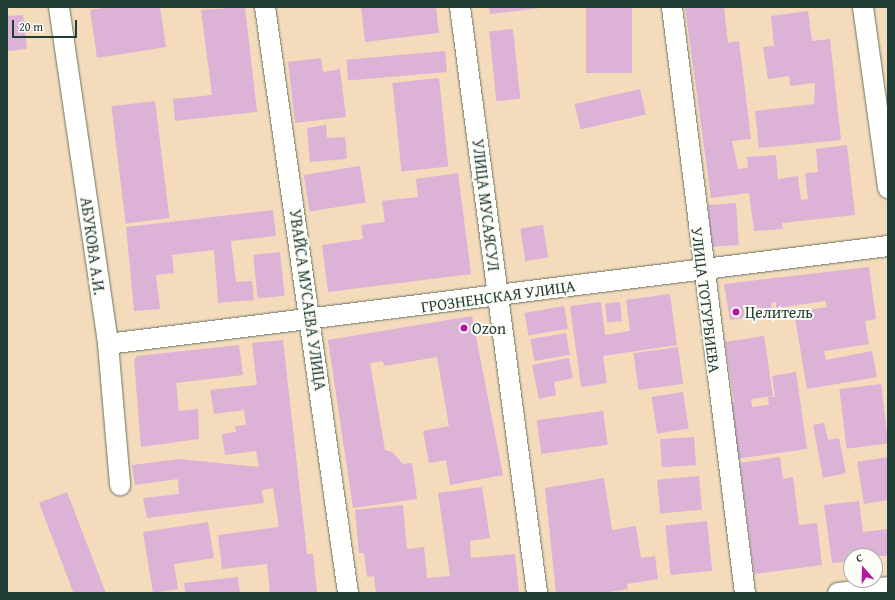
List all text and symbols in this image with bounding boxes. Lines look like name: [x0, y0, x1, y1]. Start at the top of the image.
scale bar: [14, 12, 79, 38]
text: 20 m: [19, 18, 43, 35]
street label: УЛИЦА МУСАЯСУЛ: [468, 138, 504, 272]
street label: АБУКОВА А.И.: [77, 196, 109, 296]
street label: УВАЙСА МУСАЕВА УЛИЦА: [286, 208, 330, 392]
street label: УЛИЦА ТОТУРБИЕВА: [688, 226, 724, 374]
street label: ГРОЗНЕНСКАЯ УЛИЦА: [420, 276, 576, 316]
place label: Целитель: [745, 302, 813, 322]
marker: Целитель: [730, 306, 742, 318]
place label: Ozon: [472, 318, 506, 338]
marker: Ozon: [459, 323, 469, 333]
north arrow: [843, 548, 883, 588]
text: С: [854, 549, 865, 566]

